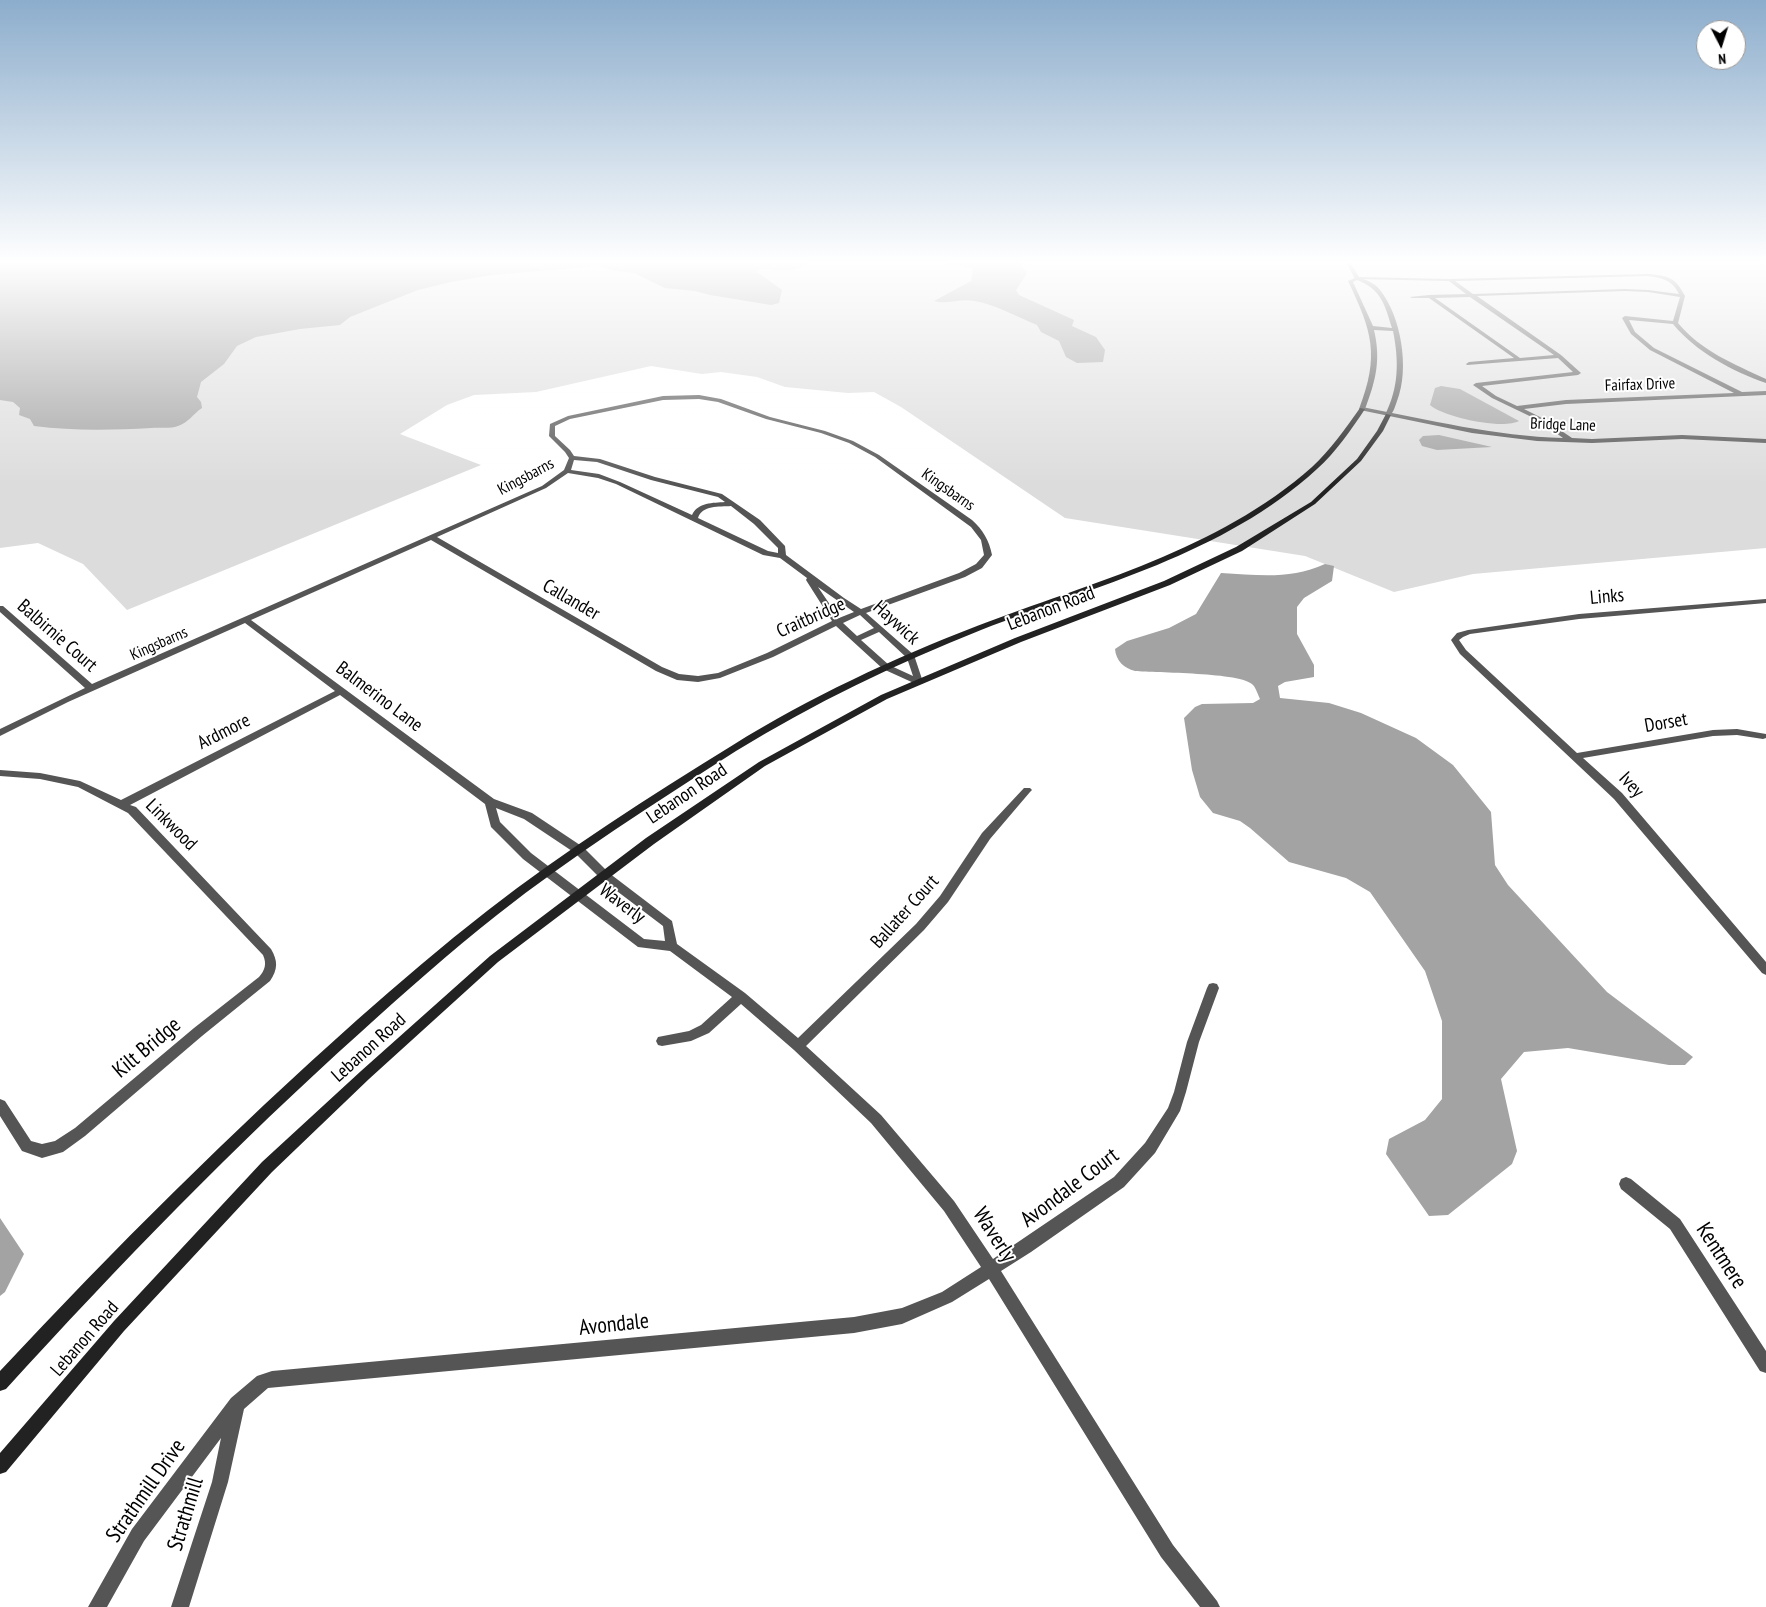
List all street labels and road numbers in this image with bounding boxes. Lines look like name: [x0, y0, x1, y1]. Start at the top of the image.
street label: Fairfax Drive: [1604, 374, 1676, 396]
street label: Bridge Lane: [1530, 414, 1596, 436]
street label: Kingsbarns: [495, 454, 557, 500]
street label: Kingsbarns: [918, 465, 978, 515]
street label: Callander: [538, 575, 604, 625]
street label: Lebanon Road: [1004, 582, 1098, 636]
street label: Links: [1589, 584, 1625, 610]
street label: Craitbridge: [773, 593, 849, 643]
street label: Balbirnie Court: [12, 595, 102, 677]
street label: Haywick: [868, 596, 924, 650]
street label: Kingsbarns: [127, 623, 191, 665]
street label: Balmerino Lane: [331, 657, 427, 737]
street label: Dorset: [1643, 708, 1689, 738]
street label: Ardmore: [194, 709, 254, 755]
street label: Lebanon Road: [642, 759, 732, 829]
street label: Ivey: [1614, 768, 1648, 802]
street label: Linkwood: [141, 795, 201, 855]
street label: Ballater Court: [866, 871, 944, 953]
street label: Waverly: [594, 879, 650, 929]
street label: Lebanon Road: [327, 1009, 411, 1087]
street label: Kilt Bridge: [108, 1012, 186, 1084]
street label: Avondale Court: [1016, 1143, 1124, 1233]
street label: Waverly: [967, 1203, 1021, 1267]
street label: Kentmere: [1690, 1218, 1752, 1294]
street label: Lebanon Road: [46, 1297, 124, 1381]
street label: Avondale: [578, 1308, 650, 1342]
street label: Strathmill Drive: [101, 1434, 191, 1548]
street label: Strathmill: [162, 1474, 210, 1554]

